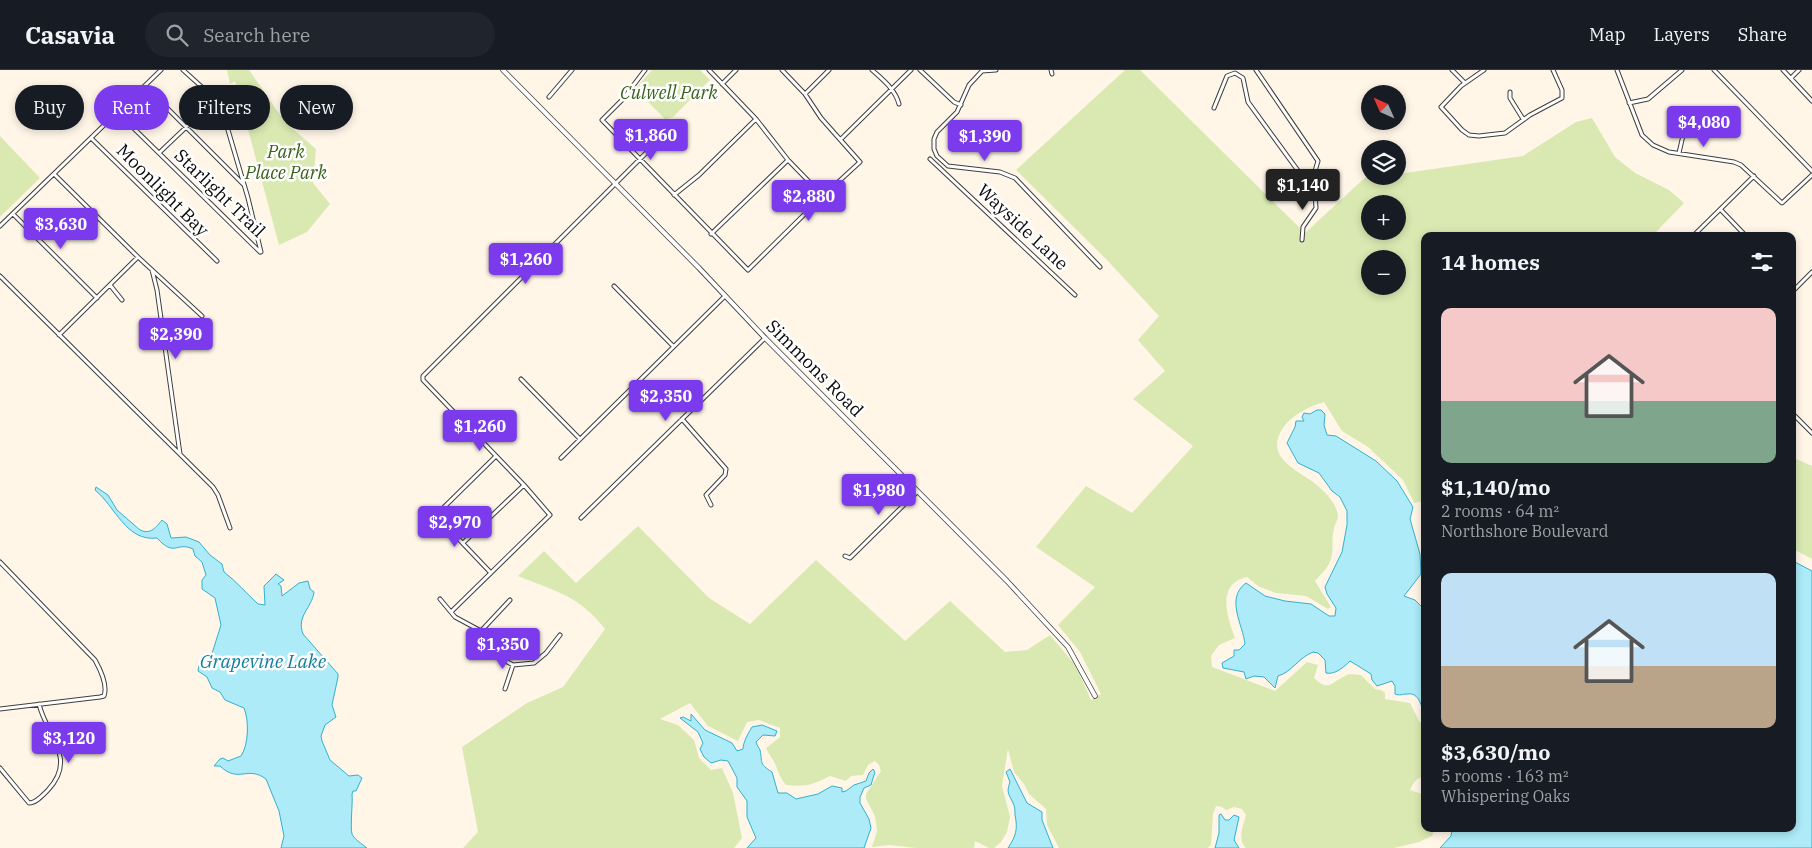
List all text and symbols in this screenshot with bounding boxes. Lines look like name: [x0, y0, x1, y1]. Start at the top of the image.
search box: [145, 12, 495, 57]
text: Casavia: [25, 19, 115, 51]
icon: search: [163, 21, 191, 49]
text: Search here: [203, 23, 310, 47]
text: Map: [1589, 23, 1626, 46]
text: Layers: [1654, 23, 1710, 46]
text: Share: [1738, 23, 1787, 46]
park label: Culwell Park: [620, 81, 718, 104]
chip: Buy: [15, 85, 84, 130]
chip: Rent: [94, 85, 169, 130]
chip: Filters: [179, 85, 270, 130]
chip: New: [280, 85, 353, 130]
north arrow: [1361, 85, 1406, 130]
map controls: [1361, 85, 1406, 295]
pin: $4,080: [1663, 106, 1745, 148]
text: $4,080: [1678, 112, 1730, 132]
pin: $1,860: [610, 118, 692, 161]
pin: $1,390: [944, 119, 1026, 162]
text: $1,860: [625, 125, 677, 145]
text: $1,390: [959, 126, 1011, 146]
street label: Moonlight Bay: [112, 139, 214, 241]
park label: Park Place Park: [244, 140, 328, 184]
button: layers: [1361, 140, 1406, 185]
street label: Starlight Trail: [170, 144, 270, 242]
pin: $1,140: [1262, 168, 1344, 211]
text: $1,140: [1277, 175, 1329, 195]
street label: Wayside Lane: [973, 179, 1073, 275]
pin: $2,880: [768, 180, 850, 222]
text: $2,880: [783, 186, 835, 206]
button: +: [1361, 195, 1406, 240]
pin: $3,630: [20, 208, 102, 250]
text: $3,630: [35, 214, 87, 234]
pin: $1,260: [485, 242, 567, 285]
text: 14 homes: [1441, 248, 1540, 276]
icon: filters: [1748, 248, 1776, 276]
text: $1,260: [500, 249, 552, 269]
button: −: [1361, 250, 1406, 295]
street label: Simmons Road: [762, 315, 868, 421]
pin: $2,390: [135, 318, 217, 360]
text: $2,390: [150, 324, 202, 344]
icon: home: [1564, 341, 1654, 431]
pin: $2,350: [625, 380, 707, 422]
text: $2,350: [640, 386, 692, 406]
pin: $1,260: [439, 410, 521, 452]
text: $1,260: [454, 416, 506, 436]
text: $1,140/mo: [1441, 473, 1550, 501]
pin: $1,980: [838, 474, 920, 516]
text: $1,980: [853, 480, 905, 500]
text: 2 rooms · 64 m²: [1441, 501, 1559, 521]
pin: $2,970: [414, 506, 496, 548]
text: $2,970: [429, 512, 481, 532]
text: Northshore Boulevard: [1441, 521, 1608, 541]
icon: home: [1564, 606, 1654, 696]
pin: $1,350: [462, 628, 544, 670]
text: $1,350: [477, 634, 529, 654]
water label: Grapevine Lake: [200, 649, 327, 673]
pin: $3,120: [28, 722, 110, 764]
text: $3,120: [43, 728, 95, 748]
text: $3,630/mo: [1441, 738, 1550, 766]
text: 5 rooms · 163 m²: [1441, 766, 1569, 786]
text: Whispering Oaks: [1441, 786, 1570, 806]

